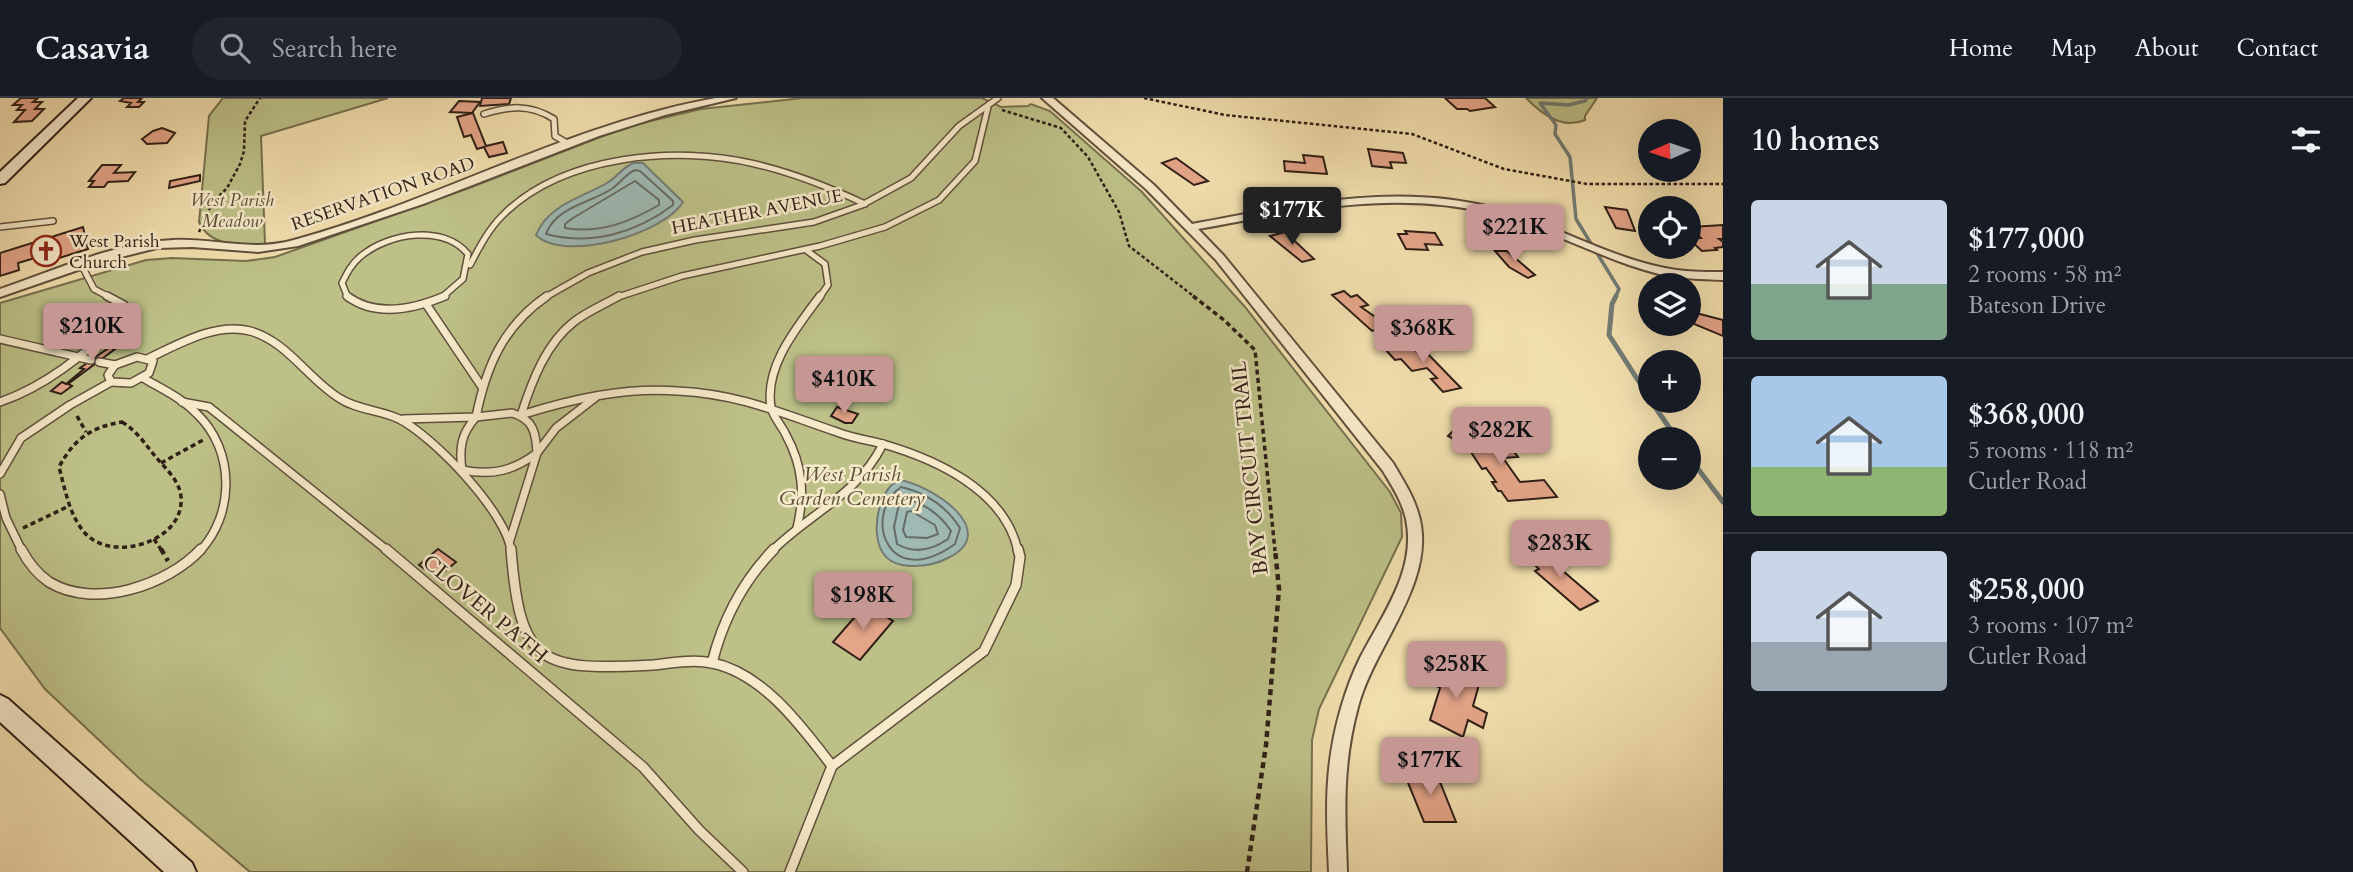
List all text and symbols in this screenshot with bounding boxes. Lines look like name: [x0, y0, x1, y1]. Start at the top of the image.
search box: [192, 17, 682, 80]
text: Casavia: [35, 26, 150, 71]
icon: search: [216, 29, 254, 67]
text: Search here: [272, 31, 398, 66]
text: Home: [1949, 32, 2013, 65]
text: Map: [2051, 32, 2097, 65]
text: About: [2135, 32, 2199, 65]
text: Contact: [2237, 32, 2318, 65]
north arrow: [1638, 119, 1701, 182]
map controls: [1638, 119, 1701, 490]
text: 10 homes: [1751, 120, 1880, 161]
icon: filters: [2287, 121, 2325, 159]
street label: RESERVATION ROAD: [288, 151, 478, 237]
street label: HEATHER AVENUE: [669, 183, 845, 241]
park label: West Parish Meadow: [190, 188, 274, 234]
pin: $177K: [1243, 188, 1341, 247]
text: $177K: [1259, 194, 1325, 225]
button: locate: [1638, 196, 1701, 259]
pin: $221K: [1466, 204, 1564, 264]
text: $221K: [1482, 211, 1548, 242]
text: $177,000: [1968, 218, 2084, 259]
icon: home: [1807, 228, 1891, 312]
place label: West Parish Church: [68, 229, 160, 275]
church icon: West Parish Church: [29, 234, 63, 268]
text: 2 rooms · 58 m²: [1968, 259, 2121, 290]
button: layers: [1638, 273, 1701, 336]
text: Bateson Drive: [1968, 290, 2106, 321]
pin: $210K: [43, 303, 141, 363]
pin: $368K: [1374, 306, 1472, 365]
text: $210K: [59, 310, 125, 341]
text: $368K: [1390, 312, 1456, 343]
button: +: [1638, 350, 1701, 413]
pin: $410K: [795, 356, 893, 416]
street label: BAY CIRCUIT TRAIL: [1224, 360, 1276, 576]
text: $410K: [811, 363, 877, 394]
text: $368,000: [1968, 394, 2084, 435]
icon: home: [1807, 404, 1891, 488]
pin: $282K: [1452, 408, 1550, 467]
text: $282K: [1468, 414, 1534, 445]
button: −: [1638, 427, 1701, 490]
text: 5 rooms · 118 m²: [1968, 435, 2133, 466]
park label: West Parish Garden Cemetery: [779, 460, 925, 513]
text: Cutler Road: [1968, 466, 2087, 497]
pin: $283K: [1511, 520, 1609, 580]
text: $283K: [1527, 527, 1593, 558]
street label: CLOVER PATH: [416, 548, 554, 670]
text: $258,000: [1968, 569, 2084, 610]
pin: $198K: [814, 573, 912, 632]
text: $198K: [830, 579, 896, 610]
icon: home: [1807, 579, 1891, 663]
text: 3 rooms · 107 m²: [1968, 610, 2133, 641]
text: Cutler Road: [1968, 641, 2087, 672]
pin: $258K: [1407, 642, 1505, 701]
text: $258K: [1423, 648, 1489, 679]
pin: $177K: [1381, 738, 1479, 797]
text: $177K: [1397, 744, 1463, 775]

